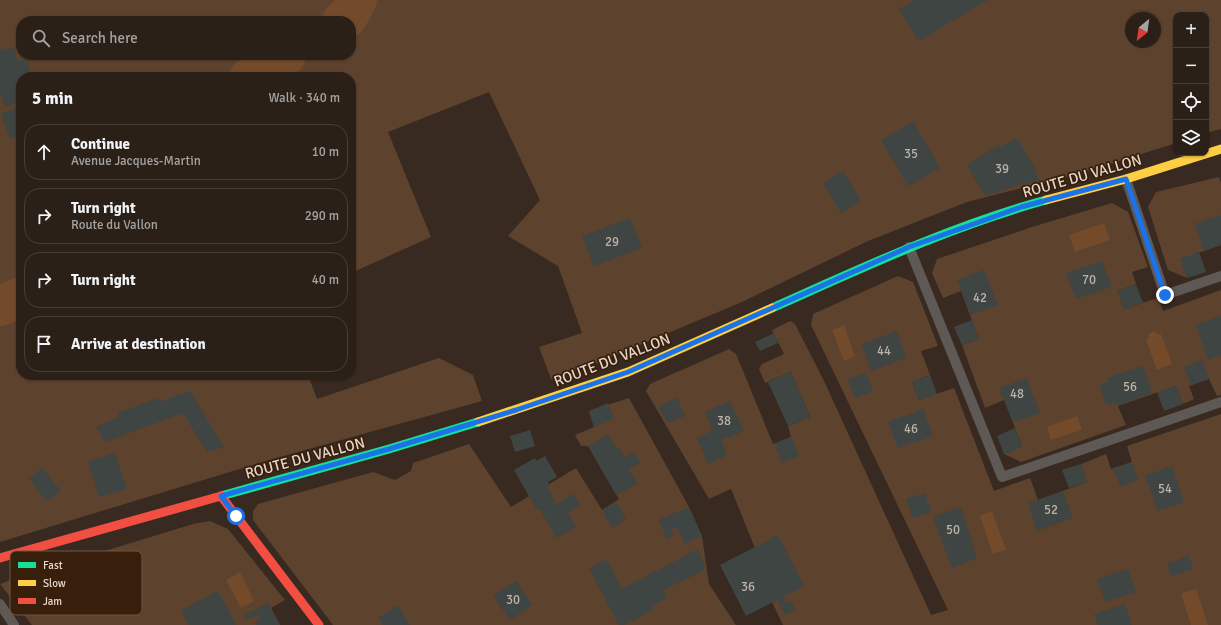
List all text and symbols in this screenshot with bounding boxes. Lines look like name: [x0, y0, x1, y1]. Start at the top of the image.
north arrow: [1125, 12, 1161, 48]
map controls: [1173, 12, 1209, 156]
button: +: [1173, 12, 1209, 48]
search box: [16, 16, 356, 60]
icon: search: [30, 27, 52, 49]
text: Search here: [62, 29, 138, 47]
button: −: [1173, 48, 1209, 84]
button: locate: [1173, 84, 1209, 120]
text: 5 min: [32, 88, 73, 109]
text: Walk · 340 m: [269, 90, 340, 106]
button: layers: [1173, 120, 1209, 156]
text: Continue: [71, 135, 130, 153]
icon: ahead: [33, 141, 55, 163]
text: 10 m: [312, 144, 339, 160]
house number: 35: [904, 146, 918, 162]
street label: ROUTE DU VALLON: [1020, 150, 1144, 202]
text: Avenue Jacques-Martin: [71, 153, 201, 169]
house number: 39: [995, 161, 1009, 177]
text: Turn right: [71, 199, 136, 217]
icon: right: [33, 205, 55, 227]
text: 290 m: [305, 208, 339, 224]
text: Route du Vallon: [71, 217, 158, 233]
house number: 29: [605, 234, 619, 250]
icon: right: [33, 269, 55, 291]
text: Turn right: [71, 271, 136, 289]
text: 40 m: [312, 272, 339, 288]
house number: 70: [1082, 272, 1096, 288]
route end: [1156, 286, 1174, 304]
house number: 42: [973, 290, 987, 306]
street label: ROUTE DU VALLON: [551, 330, 673, 390]
icon: arrive: [33, 333, 55, 355]
text: Arrive at destination: [71, 335, 206, 353]
house number: 44: [877, 343, 891, 359]
house number: 56: [1123, 379, 1137, 395]
house number: 48: [1010, 386, 1024, 402]
house number: 38: [717, 413, 731, 429]
house number: 46: [904, 421, 918, 437]
street label: ROUTE DU VALLON: [243, 433, 367, 483]
house number: 54: [1158, 481, 1172, 497]
house number: 52: [1044, 502, 1058, 518]
route start: [227, 507, 245, 525]
house number: 50: [946, 522, 960, 538]
legend: [10, 551, 142, 615]
text: Fast: [43, 559, 63, 572]
text: Slow: [43, 577, 66, 590]
house number: 36: [741, 579, 755, 595]
house number: 30: [506, 592, 520, 608]
text: Jam: [43, 595, 62, 608]

